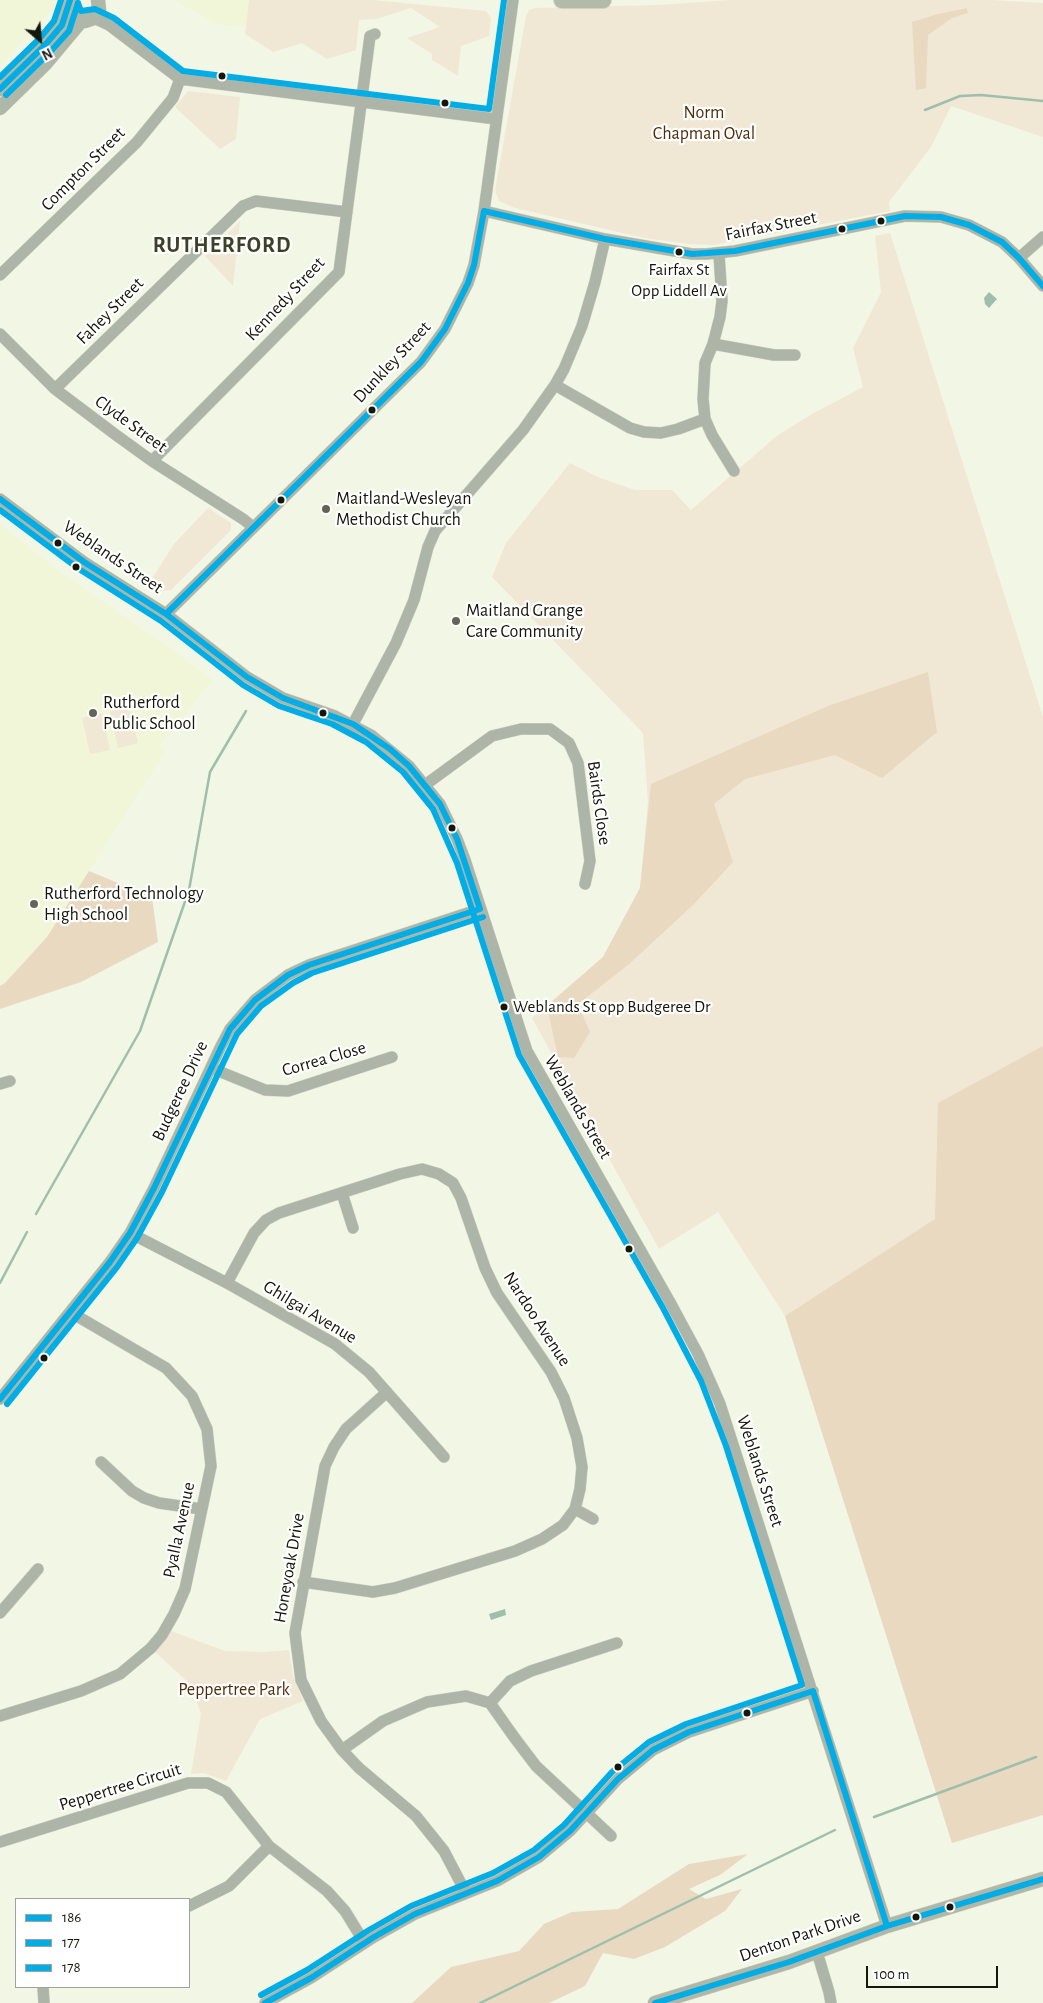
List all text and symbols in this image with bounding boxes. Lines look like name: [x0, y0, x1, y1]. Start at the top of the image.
north arrow: [15, 15, 65, 65]
text: N: [39, 45, 54, 62]
unlabelled marker: [217, 71, 227, 81]
unlabelled marker: [440, 98, 450, 108]
park label: Norm Chapman Oval: [653, 102, 755, 144]
street label: Compton Street: [36, 122, 130, 216]
street label: Fairfax Street: [724, 207, 818, 245]
unlabelled marker: [876, 216, 886, 226]
unlabelled marker: [837, 224, 847, 234]
district label: RUTHERFORD: [151, 232, 293, 258]
marker: Fairfax St Opp Liddell Av: [674, 247, 684, 257]
street label: Kennedy Street: [241, 253, 329, 345]
place label: Fairfax St Opp Liddell Av: [631, 260, 727, 300]
street label: Fahey Street: [72, 273, 148, 349]
street label: Dunkley Street: [349, 317, 435, 407]
street label: Clyde Street: [91, 391, 171, 457]
unlabelled marker: [367, 405, 377, 415]
place label: Maitland-Wesleyan Methodist Church: [336, 488, 472, 530]
unlabelled marker: [276, 495, 286, 505]
marker: Maitland-Wesleyan Methodist Church: [320, 503, 332, 515]
street label: Weblands Street: [59, 516, 167, 598]
unlabelled marker: [53, 538, 63, 548]
unlabelled marker: [71, 562, 81, 572]
place label: Maitland Grange Care Community: [466, 600, 583, 642]
marker: Maitland Grange Care Community: [450, 615, 462, 627]
place label: Rutherford Public School: [103, 692, 196, 734]
marker: Rutherford Public School: [87, 707, 99, 719]
unlabelled marker: [318, 708, 328, 718]
street label: Bairds Close: [582, 760, 616, 846]
unlabelled marker: [447, 823, 457, 833]
place label: Rutherford Technology High School: [44, 883, 204, 926]
marker: Rutherford Technology High School: [28, 898, 40, 910]
place label: Weblands St opp Budgeree Dr: [513, 997, 710, 1017]
marker: Weblands St opp Budgeree Dr: [499, 1002, 509, 1012]
street label: Budgeree Drive: [147, 1037, 213, 1145]
street label: Correa Close: [279, 1037, 369, 1081]
street label: Weblands Street: [540, 1051, 616, 1163]
unlabelled marker: [624, 1244, 634, 1254]
street label: Nardoo Avenue: [498, 1268, 576, 1370]
street label: Ghilgai Avenue: [259, 1276, 361, 1348]
unlabelled marker: [39, 1353, 49, 1363]
street label: Weblands Street: [732, 1412, 788, 1530]
street label: Pyalla Avenue: [158, 1480, 200, 1580]
street label: Honeyoak Drive: [269, 1511, 309, 1625]
park label: Peppertree Park: [178, 1679, 290, 1701]
unlabelled marker: [742, 1708, 752, 1718]
street label: Peppertree Circuit: [57, 1758, 183, 1816]
unlabelled marker: [613, 1762, 623, 1772]
legend: [15, 1898, 190, 1988]
unlabelled marker: [945, 1902, 955, 1912]
street label: Denton Park Drive: [736, 1905, 864, 1967]
text: 186: [62, 1910, 81, 1925]
unlabelled marker: [911, 1912, 921, 1922]
text: 177: [62, 1935, 80, 1950]
scale bar: [868, 1956, 1000, 1988]
text: 178: [62, 1960, 81, 1975]
text: 100 m: [874, 1967, 909, 1982]

